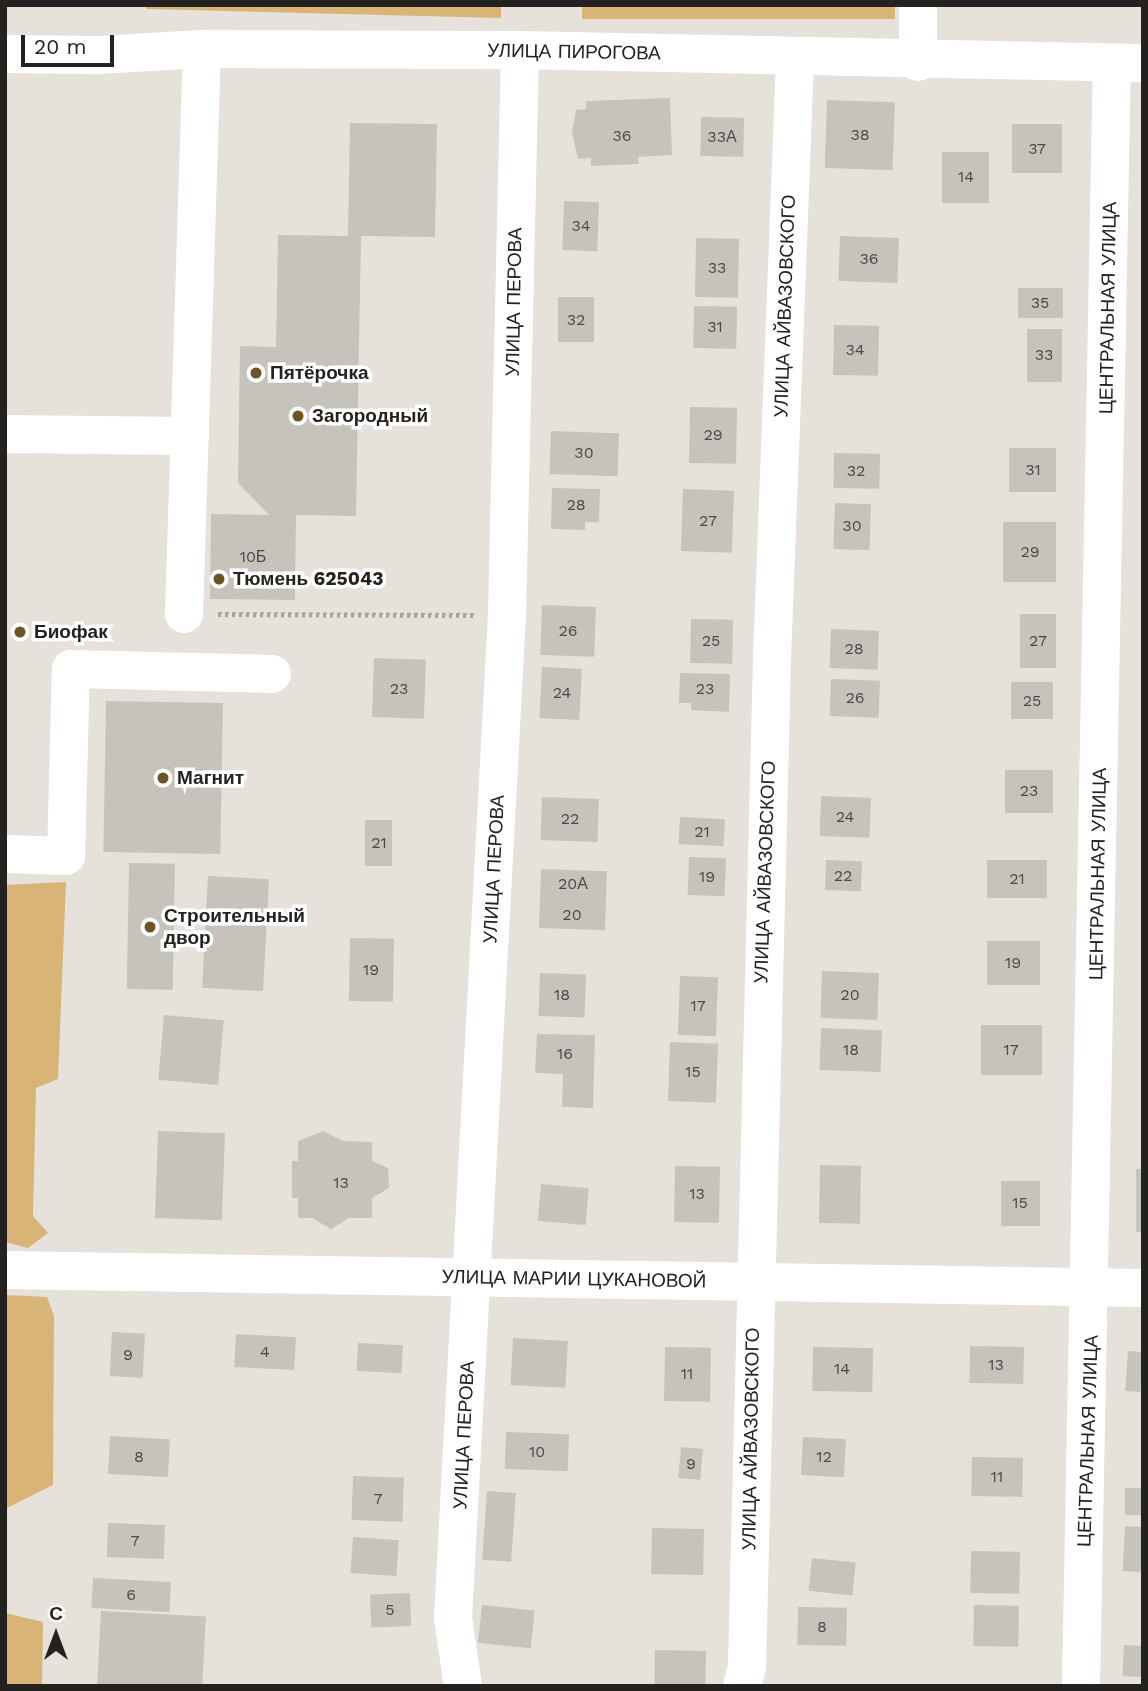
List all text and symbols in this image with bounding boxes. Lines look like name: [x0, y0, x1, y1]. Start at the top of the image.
scale bar: [24, 21, 117, 65]
text: 20 m: [34, 34, 86, 59]
street label: УЛИЦА ПИРОГОВА: [487, 39, 661, 65]
house number: 38: [850, 125, 870, 145]
house number: 36: [612, 126, 632, 146]
house number: 33А: [707, 127, 737, 147]
house number: 37: [1028, 139, 1046, 159]
house number: 14: [958, 167, 974, 187]
street label: УЛИЦА АЙВАЗОВСКОГО: [770, 194, 800, 418]
street label: ЦЕНТРАЛЬНАЯ УЛИЦА: [1095, 202, 1121, 414]
house number: 34: [571, 216, 591, 236]
street label: УЛИЦА ПЕРОВА: [501, 227, 527, 377]
house number: 36: [859, 249, 879, 269]
house number: 33: [708, 258, 726, 278]
house number: 35: [1031, 293, 1049, 313]
house number: 32: [567, 310, 585, 330]
house number: 31: [707, 317, 723, 337]
house number: 34: [845, 340, 865, 360]
house number: 33: [1035, 345, 1053, 365]
place label: Пятёрочка: [270, 362, 368, 384]
marker: Пятёрочка: [248, 365, 264, 381]
place label: Загородный: [312, 405, 428, 427]
marker: Загородный: [290, 408, 306, 424]
house number: 29: [703, 425, 723, 445]
house number: 30: [574, 443, 594, 463]
house number: 31: [1025, 460, 1041, 480]
house number: 32: [847, 461, 865, 481]
house number: 28: [566, 495, 586, 515]
house number: 27: [699, 511, 717, 531]
house number: 30: [842, 516, 862, 536]
house number: 29: [1020, 542, 1040, 562]
house number: 10Б: [240, 547, 266, 567]
place label: Тюмень 625043: [233, 568, 383, 590]
marker: Тюмень 625043: [211, 571, 227, 587]
place label: Биофак: [34, 621, 108, 643]
house number: 26: [558, 621, 578, 641]
marker: Биофак: [12, 624, 28, 640]
house number: 25: [702, 631, 720, 651]
house number: 27: [1029, 631, 1047, 651]
house number: 28: [844, 639, 864, 659]
house number: 23: [390, 679, 408, 699]
house number: 23: [696, 679, 714, 699]
house number: 24: [553, 683, 571, 703]
house number: 26: [845, 688, 865, 708]
house number: 25: [1023, 691, 1041, 711]
street label: УЛИЦА АЙВАЗОВСКОГО: [750, 760, 780, 984]
place label: Магнит: [177, 767, 244, 789]
street label: ЦЕНТРАЛЬНАЯ УЛИЦА: [1085, 768, 1111, 980]
marker: Магнит: [155, 770, 171, 786]
house number: 23: [1020, 781, 1038, 801]
street label: УЛИЦА ПЕРОВА: [479, 794, 509, 944]
house number: 24: [836, 807, 854, 827]
house number: 22: [561, 809, 579, 829]
house number: 21: [694, 822, 710, 842]
house number: 21: [371, 833, 387, 853]
house number: 22: [834, 866, 852, 886]
house number: 19: [699, 867, 715, 887]
house number: 21: [1009, 869, 1025, 889]
house number: 20А: [558, 874, 588, 894]
place label: Строительный двор: [164, 905, 305, 949]
house number: 20: [562, 905, 582, 925]
marker: Строительный двор: [142, 919, 158, 935]
house number: 19: [1005, 953, 1021, 973]
house number: 19: [363, 960, 379, 980]
house number: 18: [554, 985, 570, 1005]
house number: 20: [840, 985, 860, 1005]
house number: 17: [690, 996, 706, 1016]
house number: 18: [843, 1040, 859, 1060]
house number: 17: [1003, 1040, 1019, 1060]
house number: 16: [557, 1044, 573, 1064]
house number: 15: [685, 1062, 701, 1082]
house number: 13: [333, 1173, 349, 1193]
house number: 13: [689, 1184, 705, 1204]
house number: 15: [1012, 1193, 1028, 1213]
street label: УЛИЦА МАРИИ ЦУКАНОВОЙ: [442, 1265, 706, 1293]
street label: УЛИЦА АЙВАЗОВСКОГО: [738, 1327, 764, 1551]
street label: ЦЕНТРАЛЬНАЯ УЛИЦА: [1073, 1334, 1103, 1548]
house number: 4: [260, 1342, 270, 1362]
house number: 9: [123, 1345, 133, 1365]
house number: 13: [988, 1355, 1004, 1375]
house number: 14: [834, 1359, 850, 1379]
street label: УЛИЦА ПЕРОВА: [449, 1360, 479, 1510]
house number: 11: [681, 1364, 693, 1384]
house number: 10: [529, 1442, 545, 1462]
house number: 8: [134, 1447, 144, 1467]
house number: 12: [816, 1447, 832, 1467]
house number: 9: [686, 1454, 696, 1474]
house number: 11: [991, 1467, 1003, 1487]
house number: 7: [374, 1489, 382, 1509]
house number: 7: [131, 1531, 139, 1551]
house number: 6: [126, 1585, 136, 1605]
north arrow: [21, 1600, 91, 1670]
house number: 5: [385, 1600, 395, 1620]
text: С: [49, 1602, 63, 1625]
house number: 8: [817, 1617, 827, 1637]

